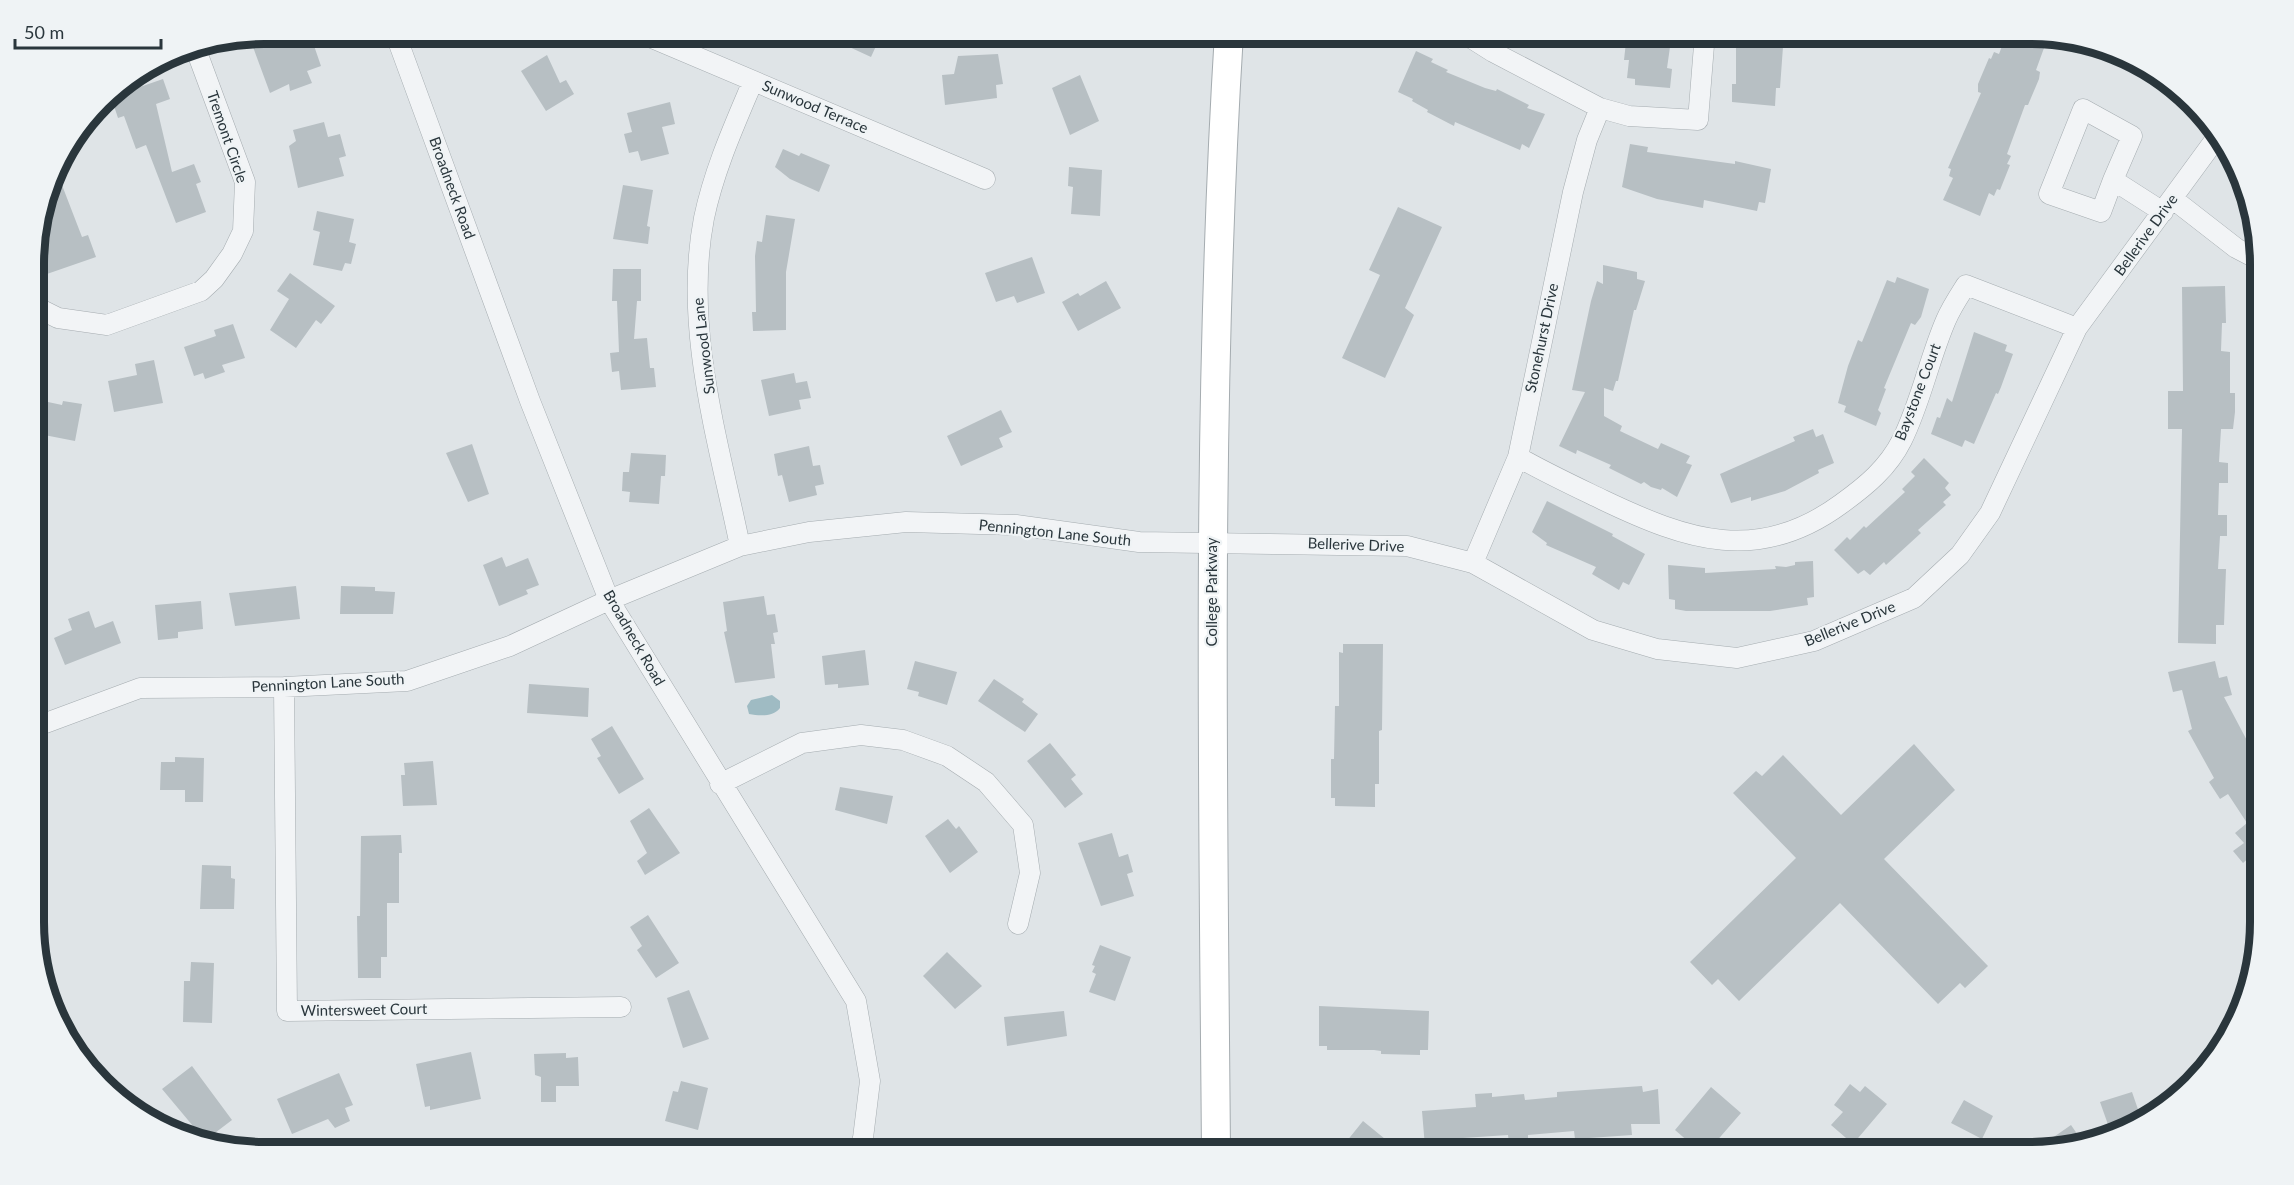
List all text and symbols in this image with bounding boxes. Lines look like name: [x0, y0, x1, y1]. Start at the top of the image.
scale bar: [15, 12, 160, 50]
text: 50 m: [24, 21, 64, 43]
street label: Sunwood Terrace: [760, 76, 871, 137]
street label: Tremont Circle: [204, 88, 252, 185]
street label: Broadneck Road: [426, 134, 480, 241]
street label: Bellerive Drive: [2110, 190, 2181, 279]
street label: Stonehurst Drive: [1521, 281, 1561, 394]
street label: Sunwood Lane: [688, 297, 718, 395]
street label: Baystone Court: [1890, 340, 1944, 443]
street label: Pennington Lane South: [978, 515, 1132, 549]
street label: Bellerive Drive: [1307, 533, 1405, 555]
street label: College Parkway: [1202, 537, 1220, 646]
street label: Broadneck Road: [600, 587, 669, 688]
street label: Bellerive Drive: [1801, 597, 1898, 650]
street label: Pennington Lane South: [251, 669, 405, 695]
street label: Wintersweet Court: [300, 999, 428, 1019]

